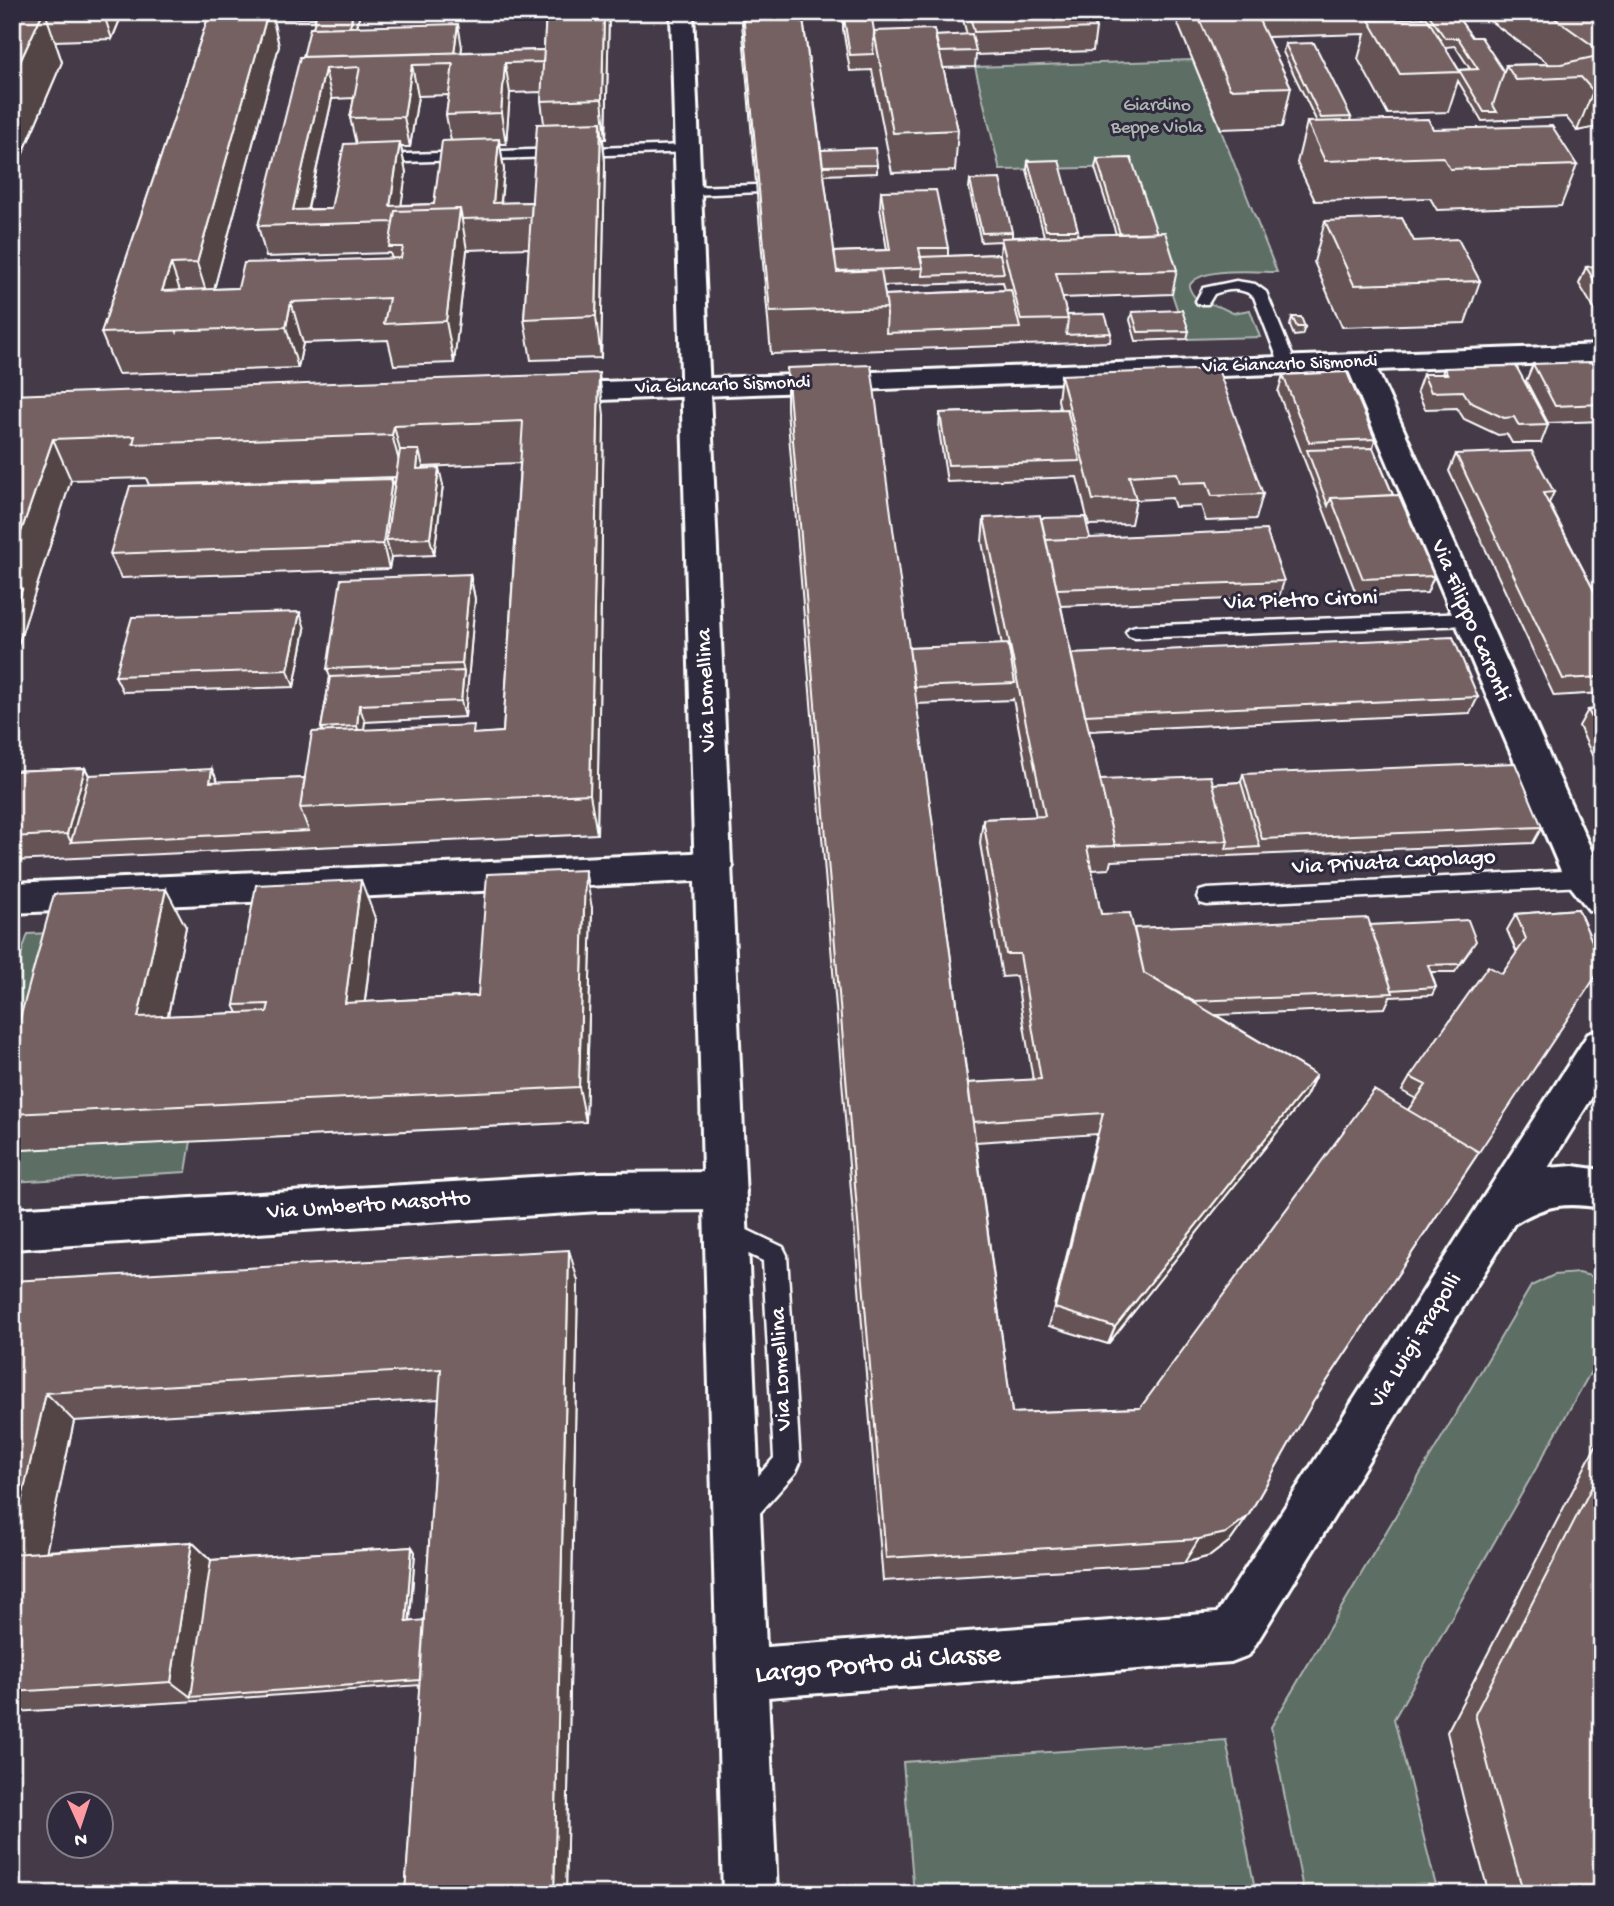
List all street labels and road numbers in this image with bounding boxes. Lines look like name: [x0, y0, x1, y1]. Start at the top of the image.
street label: Via Giancarlo Sismondi: [1201, 350, 1378, 380]
street label: Via Giancarlo Sismondi: [634, 371, 811, 401]
street label: Via Filippo Caronti: [1423, 535, 1516, 706]
street label: Via Pietro Cironi: [1223, 585, 1378, 617]
street label: Via Lomellina: [691, 627, 723, 753]
street label: Via Privata Capolago: [1291, 844, 1496, 882]
street label: Via Umberto Masotto: [265, 1185, 472, 1227]
street label: Via Luigi Frapolli: [1363, 1268, 1468, 1415]
street label: Via Lomellina: [765, 1305, 799, 1432]
street label: Largo Porto di Classe: [754, 1638, 1003, 1692]

